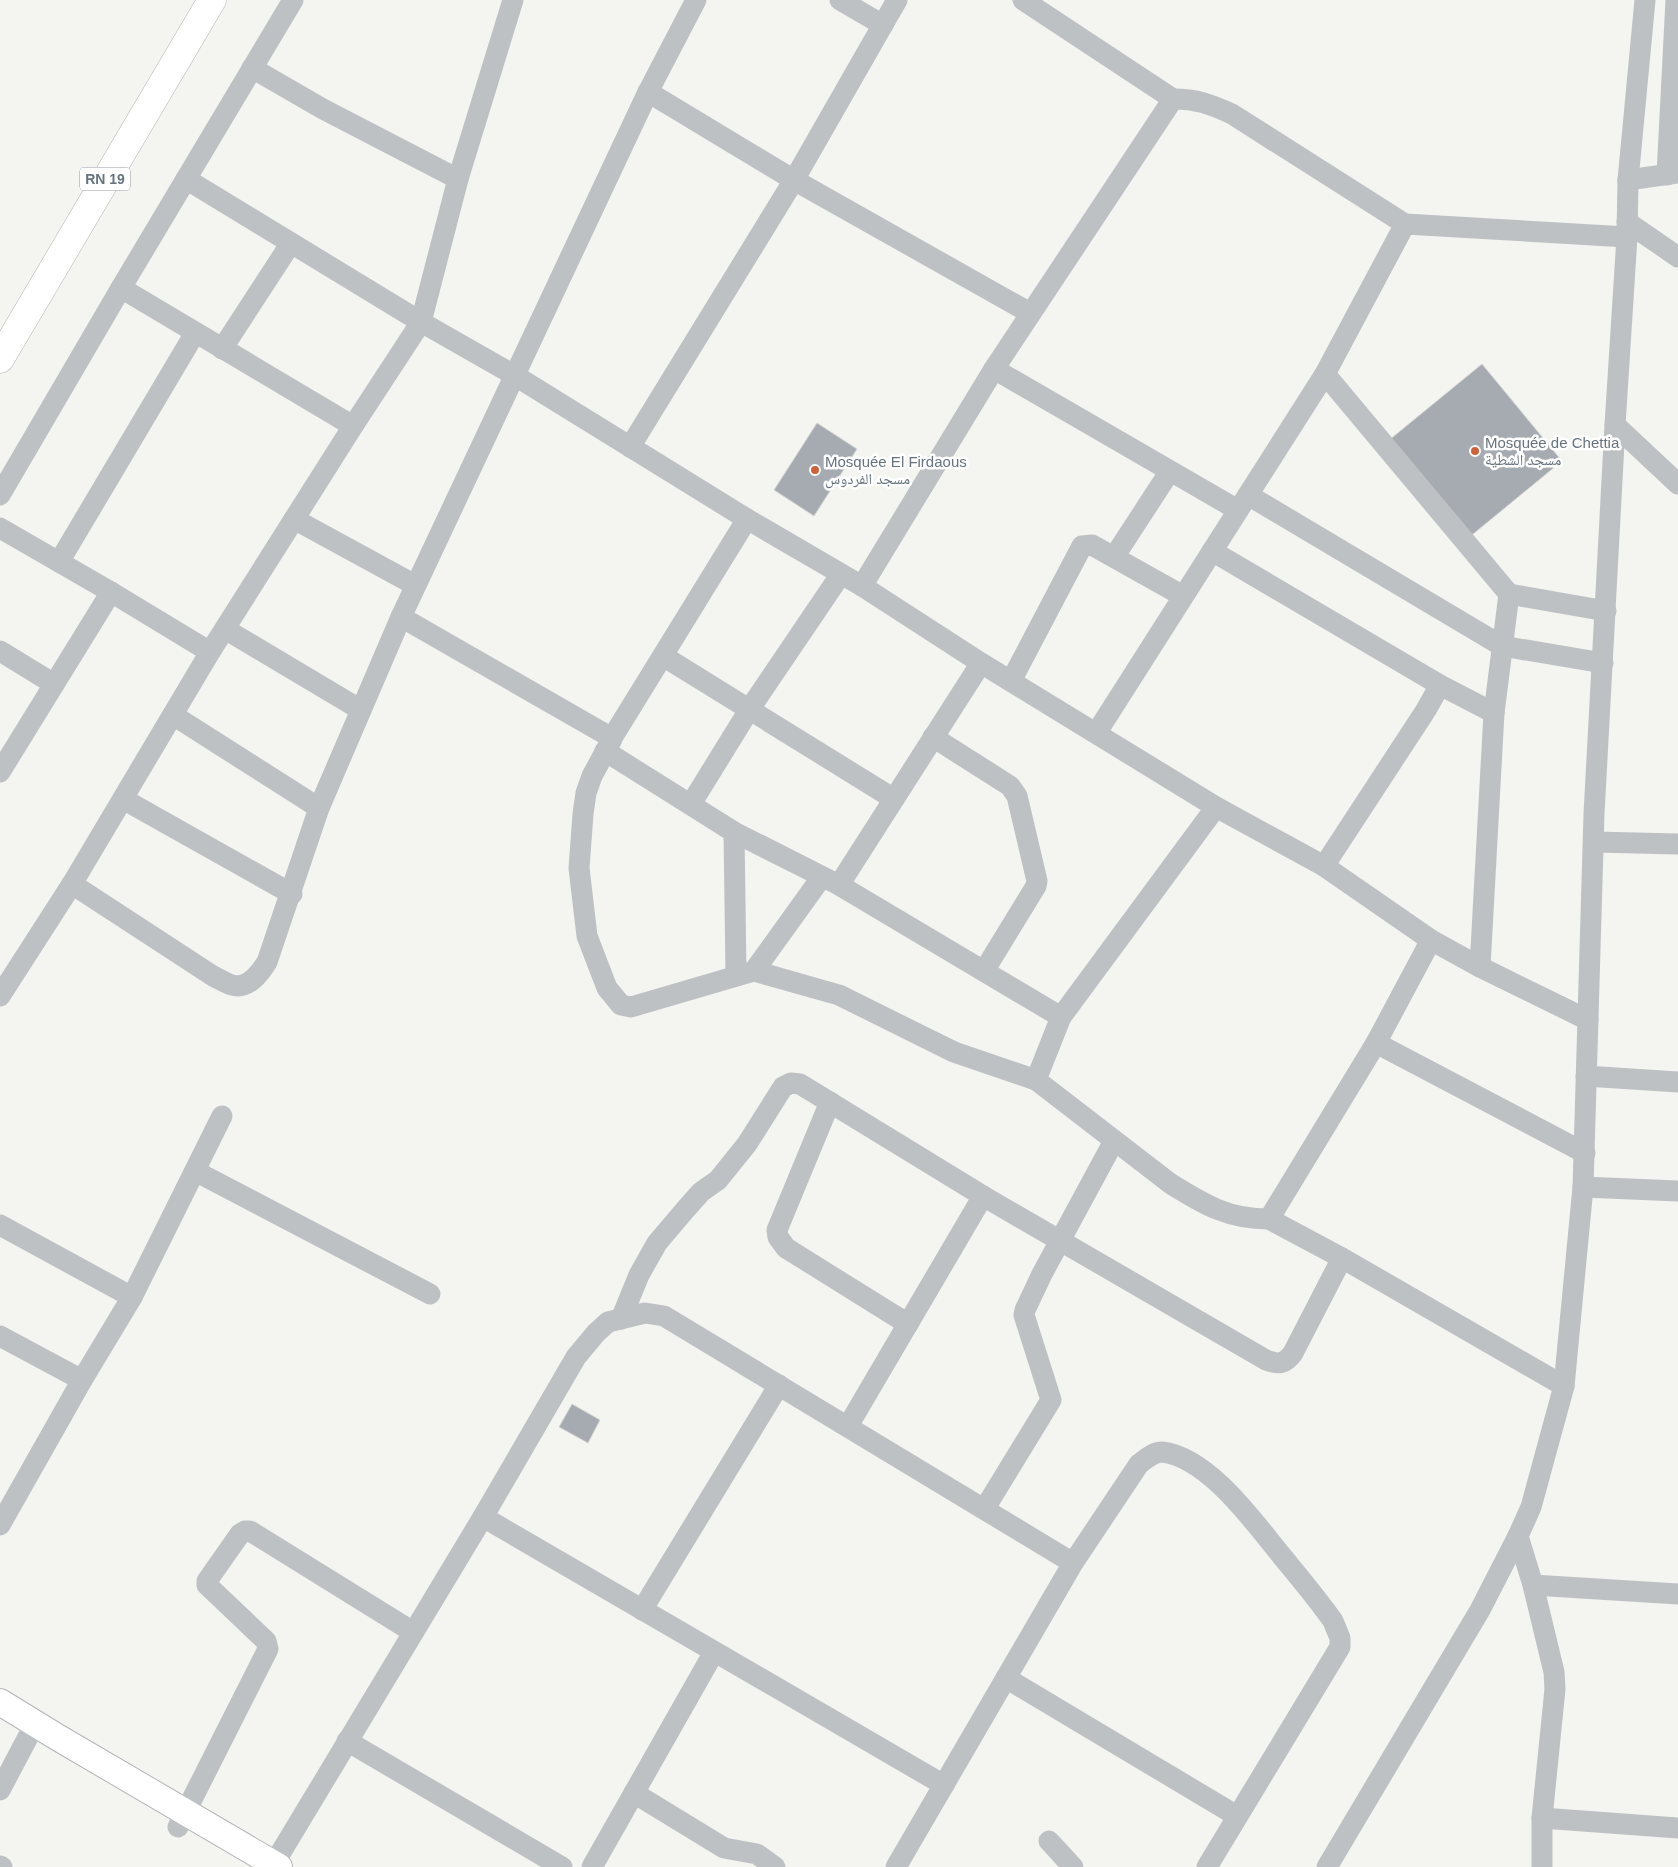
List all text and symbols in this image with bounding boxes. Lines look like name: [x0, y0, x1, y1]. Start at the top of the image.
road number: RN 19: [80, 168, 130, 190]
place label: Mosquée de Chettia مسجد الشطية: [1485, 434, 1620, 468]
marker: Mosquée de Chettia مسجد الشطية: [1469, 445, 1481, 457]
place label: Mosquée El Firdaous مسجد الفردوس: [825, 453, 967, 489]
marker: Mosquée El Firdaous مسجد الفردوس: [809, 464, 821, 476]

